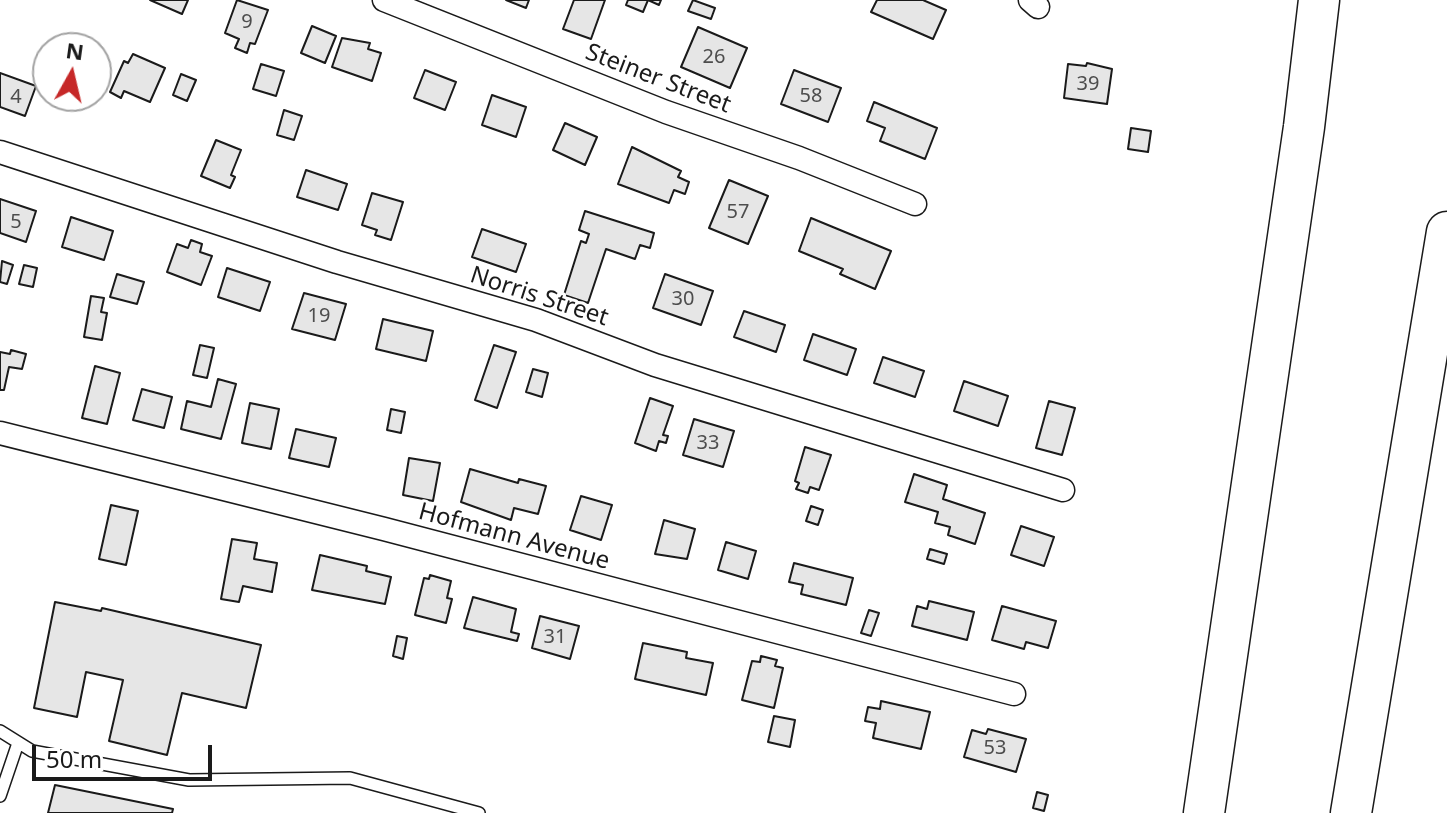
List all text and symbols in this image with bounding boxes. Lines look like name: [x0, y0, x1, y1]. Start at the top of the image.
house number: 9: [241, 10, 253, 34]
north arrow: [32, 32, 112, 112]
text: N: [64, 34, 86, 66]
street label: Steiner Street: [581, 38, 735, 120]
house number: 26: [703, 45, 725, 69]
house number: 39: [1077, 72, 1099, 96]
house number: 58: [800, 84, 822, 108]
house number: 4: [10, 85, 22, 109]
house number: 57: [727, 200, 749, 224]
house number: 5: [10, 210, 22, 234]
street label: Norris Street: [466, 261, 612, 333]
house number: 30: [672, 287, 694, 311]
house number: 19: [308, 304, 330, 328]
house number: 33: [697, 431, 719, 455]
street label: Hofmann Avenue: [415, 498, 613, 576]
house number: 31: [544, 625, 566, 649]
scale bar: [36, 729, 216, 779]
house number: 53: [984, 736, 1006, 760]
text: 50 m: [46, 742, 102, 775]

